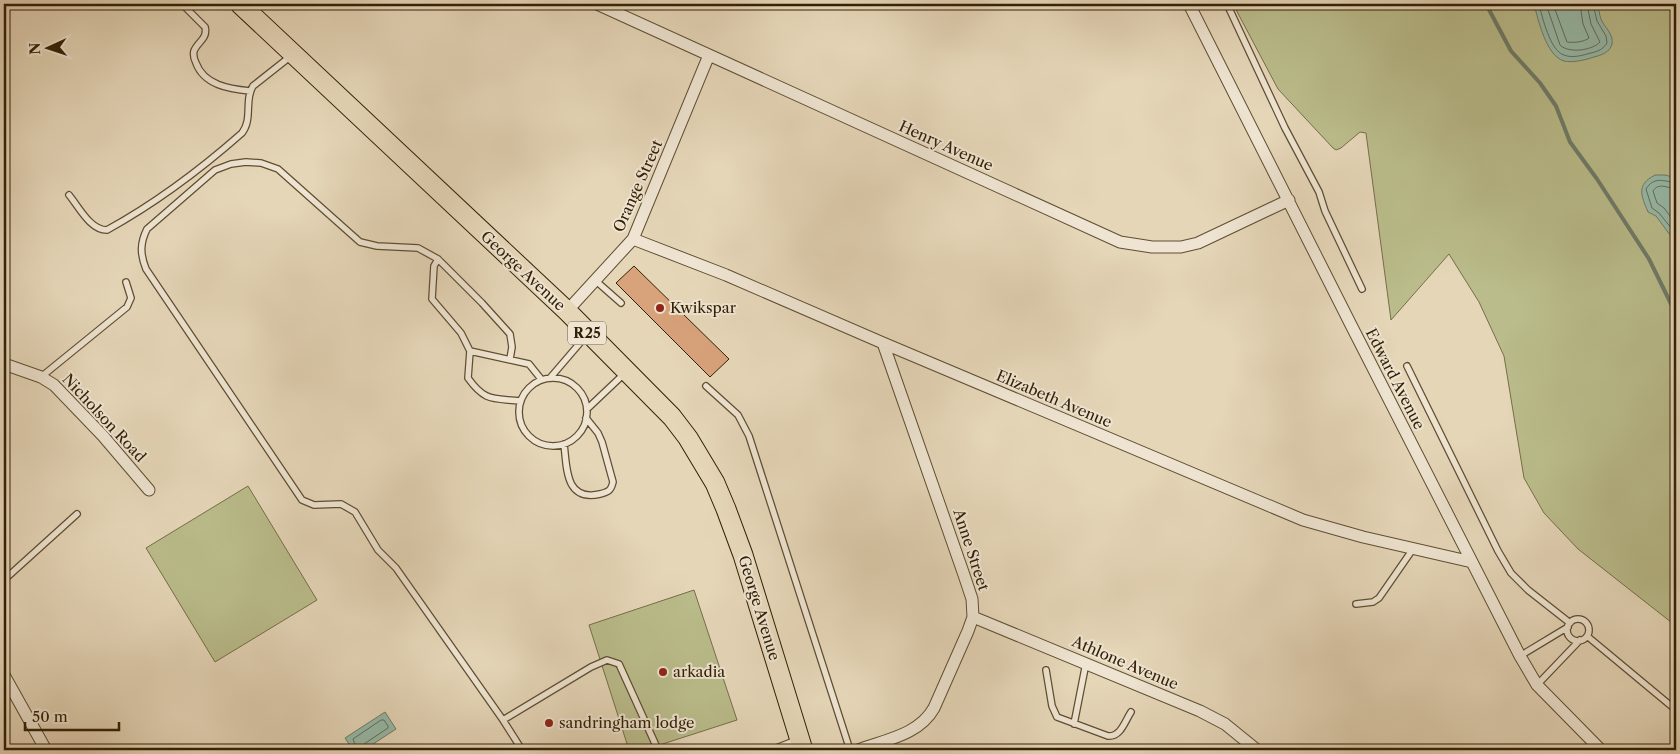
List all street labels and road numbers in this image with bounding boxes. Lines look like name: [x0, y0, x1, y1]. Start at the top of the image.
street label: Henry Avenue: [896, 116, 996, 175]
street label: Orange Street: [609, 136, 667, 235]
street label: George Avenue: [477, 227, 570, 315]
road number: R25: [568, 322, 606, 344]
street label: Edward Avenue: [1362, 325, 1429, 433]
street label: Elizabeth Avenue: [993, 366, 1115, 431]
street label: Nicholson Road: [59, 369, 150, 466]
street label: Anne Street: [949, 506, 994, 594]
street label: George Avenue: [734, 553, 784, 663]
street label: Athlone Avenue: [1068, 631, 1181, 694]

